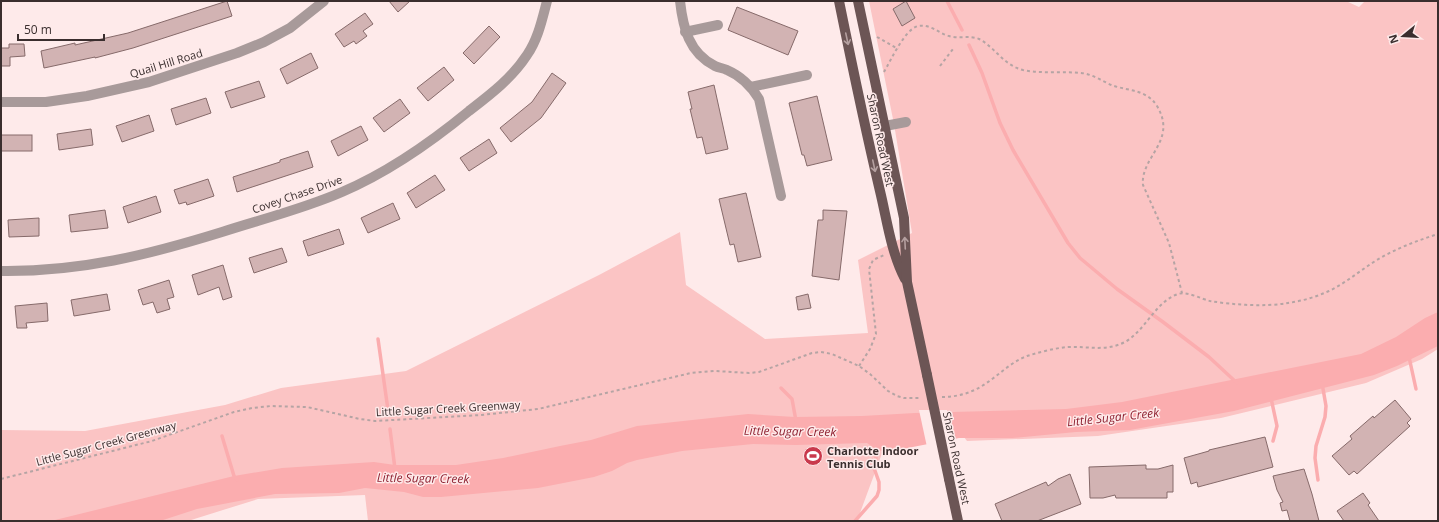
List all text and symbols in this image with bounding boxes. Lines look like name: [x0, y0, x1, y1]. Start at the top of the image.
scale bar: [18, 16, 104, 42]
north arrow: [1383, 16, 1423, 56]
text: 50 m: [24, 21, 52, 38]
one-way arrow: [843, 32, 851, 45]
text: N: [1384, 33, 1402, 46]
street label: Quail Hill Road: [128, 45, 204, 81]
street label: Sharon Road West: [864, 92, 898, 188]
one-way arrow: [870, 160, 878, 173]
street label: Covey Chase Drive: [250, 172, 344, 216]
one-way arrow: [901, 237, 909, 250]
street label: Little Sugar Creek Greenway: [375, 397, 521, 419]
water label: Little Sugar Creek: [1066, 404, 1161, 430]
street label: Sharon Road West: [940, 410, 974, 506]
street label: Little Sugar Creek Greenway: [34, 417, 178, 469]
water label: Little Sugar Creek: [744, 422, 837, 440]
place label: Charlotte Indoor Tennis Club: [827, 443, 918, 471]
sports icon: Charlotte Indoor Tennis Club: [802, 445, 824, 467]
water label: Little Sugar Creek: [377, 469, 470, 487]

